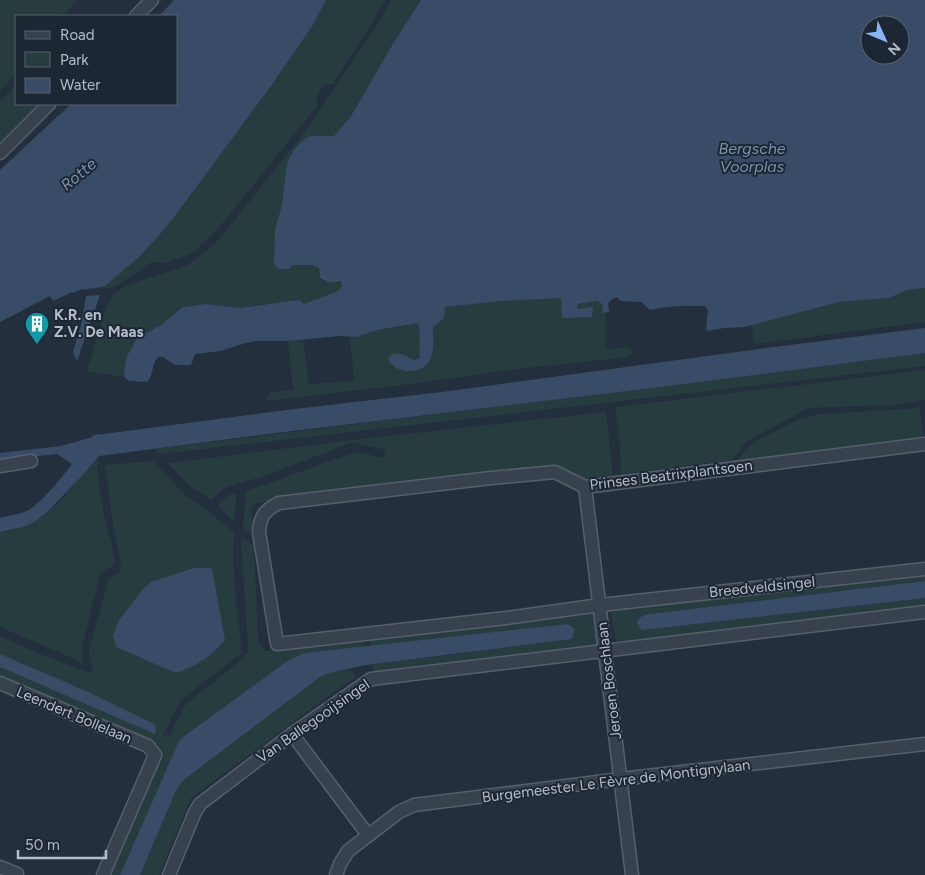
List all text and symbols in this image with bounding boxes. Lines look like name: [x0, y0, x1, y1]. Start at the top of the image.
legend: [15, 15, 178, 105]
north arrow: [860, 15, 910, 65]
text: Road: [60, 26, 95, 44]
text: N: [884, 39, 904, 58]
text: Park: [60, 51, 89, 69]
text: Water: [60, 76, 100, 94]
water label: Bergsche Voorplas: [718, 139, 786, 176]
water label: Rotte: [57, 154, 100, 195]
place label: K.R. en Z.V. De Maas: [54, 306, 144, 341]
building icon: K.R. en Z.V. De Maas: [24, 311, 50, 345]
street label: Prinses Beatrixplantsoen: [589, 456, 753, 494]
street label: Breedveldsingel: [708, 572, 816, 602]
street label: Jeroen Boschlaan: [593, 621, 625, 741]
street label: Van Ballegooijsingel: [253, 675, 373, 767]
street label: Leendert Bollelaan: [14, 683, 134, 747]
street label: Burgemeester Le Fèvre de Montignylaan: [481, 756, 751, 806]
scale bar: [18, 828, 105, 860]
text: 50 m: [25, 836, 60, 854]

